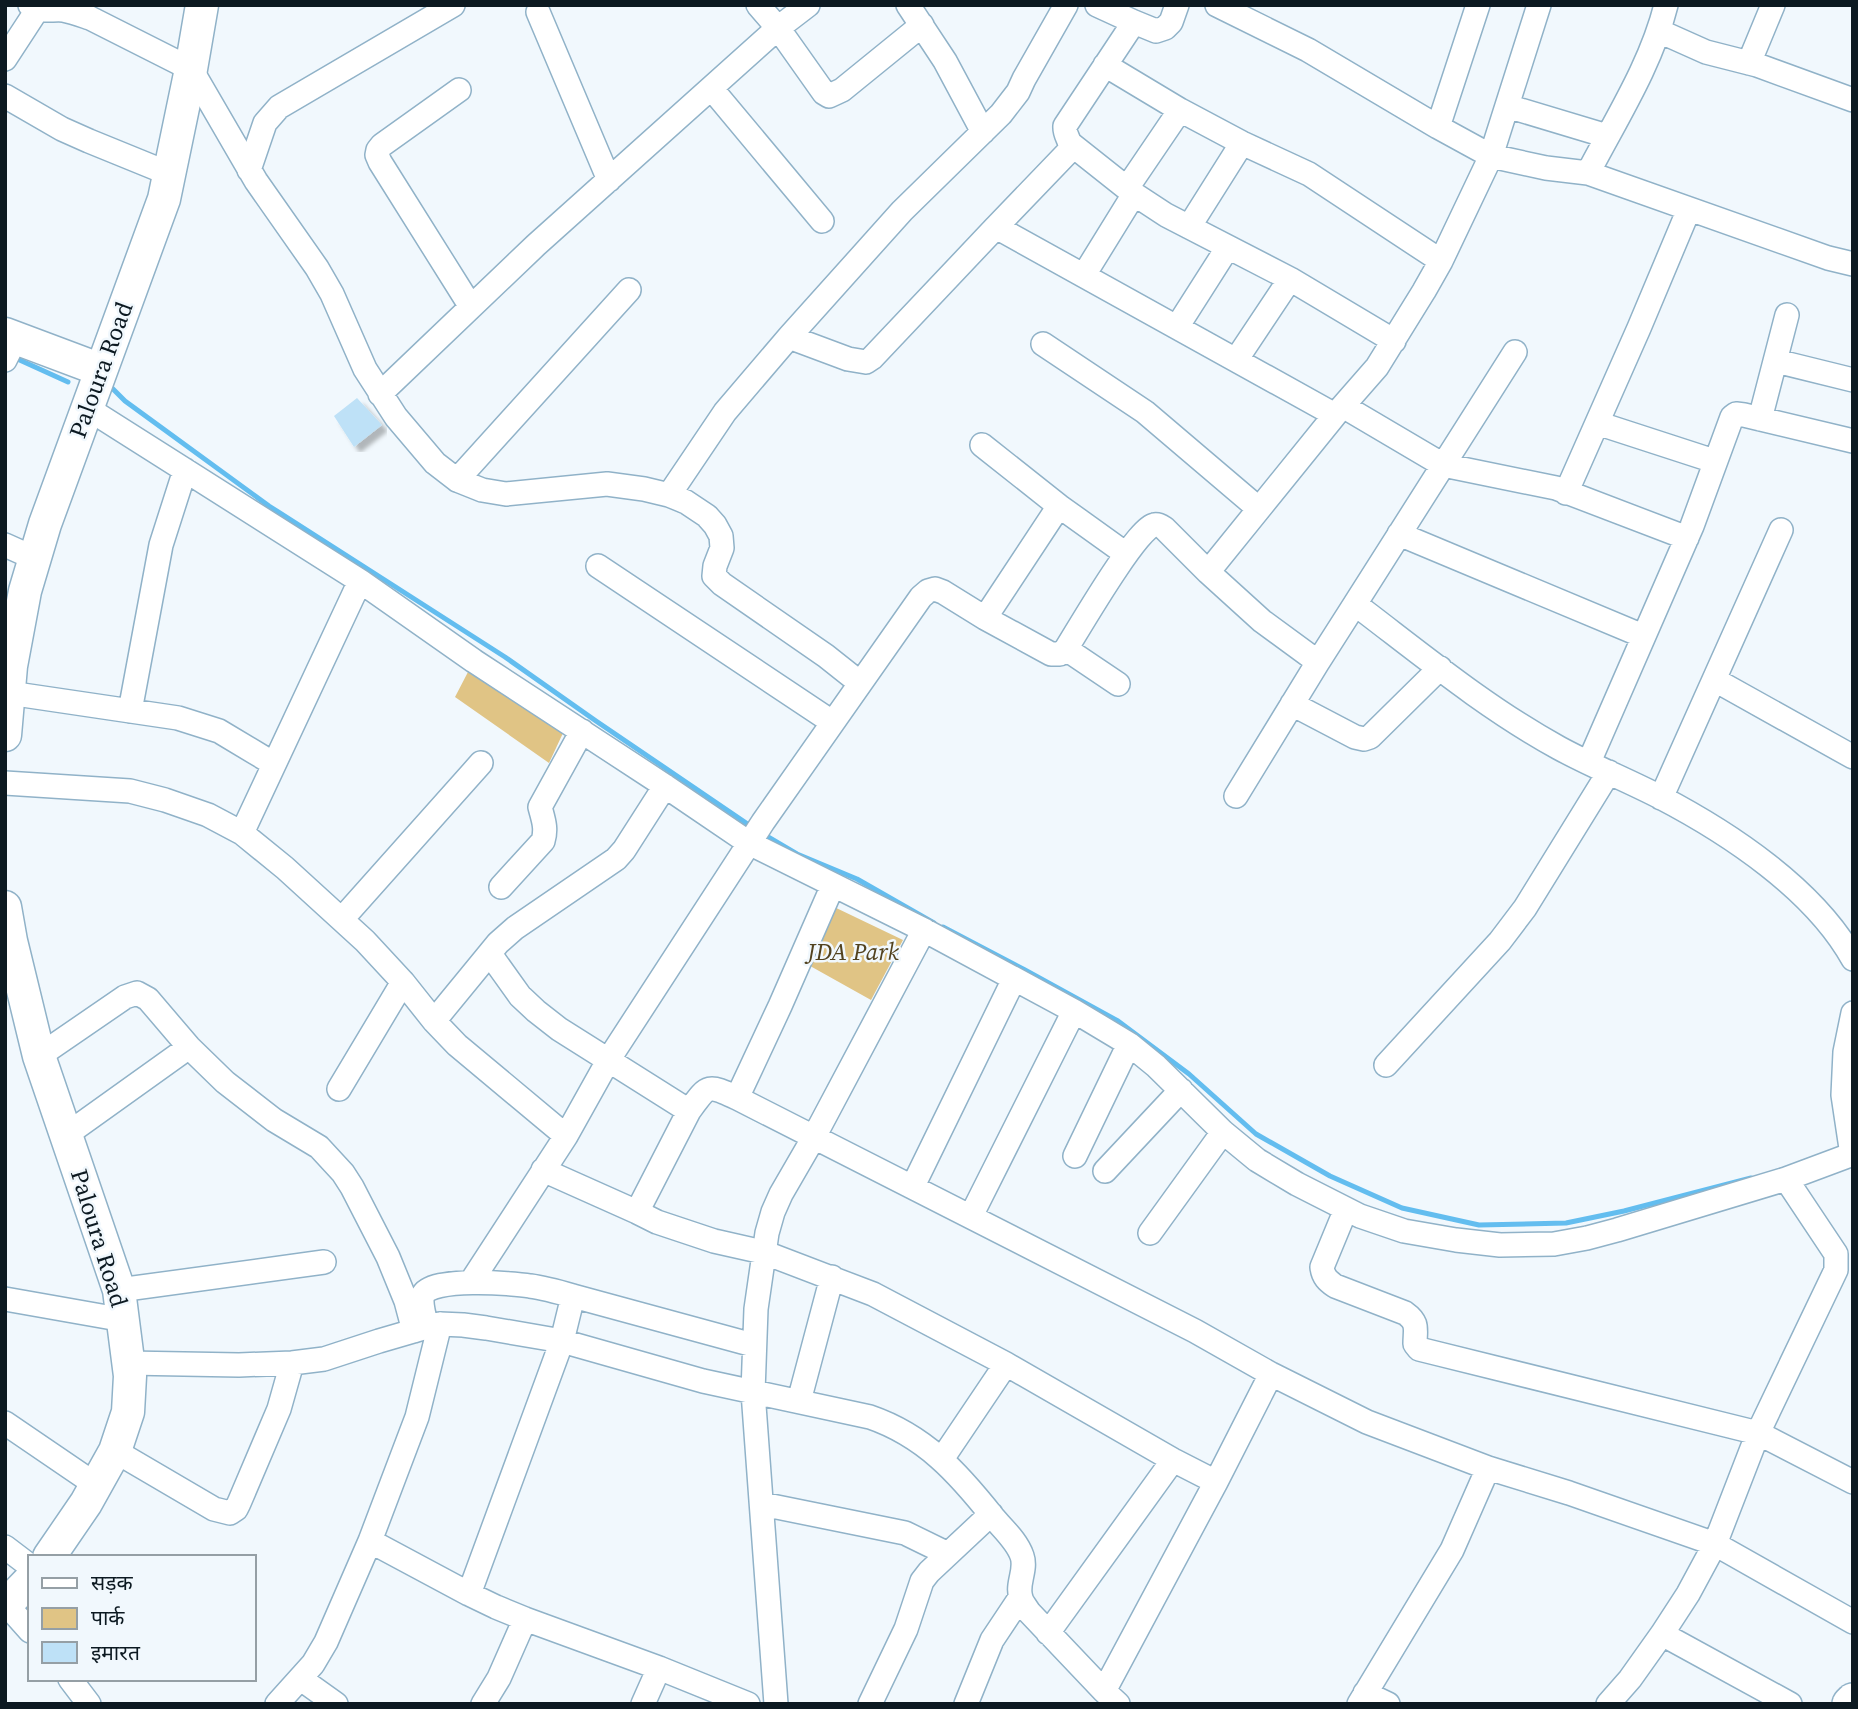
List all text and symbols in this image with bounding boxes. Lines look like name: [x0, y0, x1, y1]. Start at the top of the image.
street label: Paloura Road: [61, 297, 141, 442]
park label: JDA Park: [804, 935, 899, 968]
street label: Paloura Road: [63, 1165, 136, 1311]
legend: [28, 1555, 256, 1681]
text: सड़क: [91, 1568, 133, 1597]
text: पार्क: [91, 1603, 125, 1632]
text: इमारत: [91, 1638, 141, 1667]

